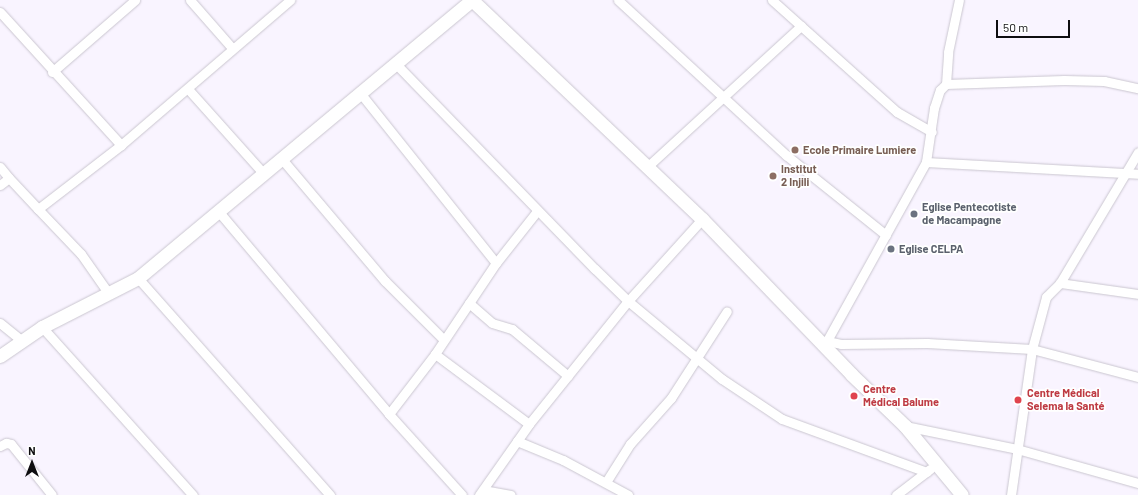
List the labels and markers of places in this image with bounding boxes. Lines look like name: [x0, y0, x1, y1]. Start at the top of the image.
place label: Ecole Primaire Lumiere: [803, 143, 916, 157]
marker: Ecole Primaire Lumiere: [790, 145, 800, 155]
place label: Institut 2 Injili: [781, 163, 817, 189]
marker: Institut 2 Injili: [768, 171, 778, 181]
place label: Eglise Pentecotiste de Macampagne: [922, 201, 1017, 227]
marker: Eglise Pentecotiste de Macampagne: [909, 209, 919, 219]
place label: Eglise CELPA: [899, 242, 963, 256]
marker: Eglise CELPA: [886, 244, 896, 254]
place label: Centre Médical Balume: [863, 383, 939, 409]
place label: Centre Médical Selema la Santé: [1027, 387, 1105, 413]
marker: Centre Médical Balume: [848, 390, 860, 402]
marker: Centre Médical Selema la Santé: [1012, 394, 1024, 406]

